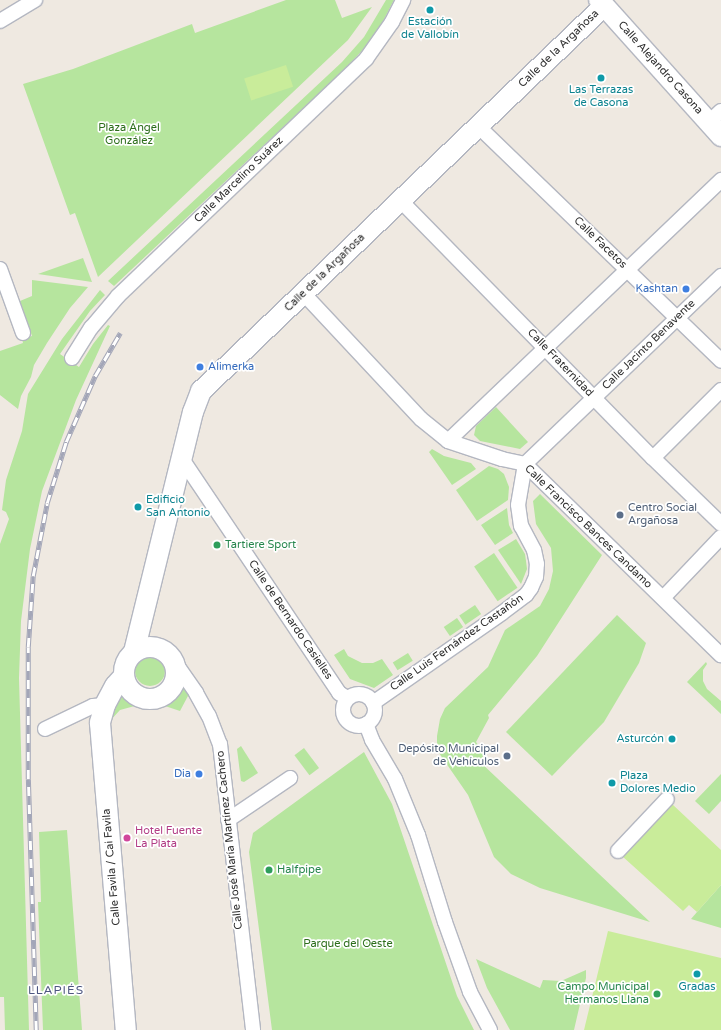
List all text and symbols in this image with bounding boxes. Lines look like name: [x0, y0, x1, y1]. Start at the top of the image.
marker: Estación de Vallobín: [425, 5, 435, 15]
street label: Calle de la Argañosa: [516, 7, 602, 91]
place label: Estación de Vallobín: [401, 16, 459, 42]
street label: Calle Alejandro Casona: [615, 19, 705, 117]
marker: Las Terrazas de Casona: [596, 73, 606, 83]
place label: Las Terrazas de Casona: [569, 84, 633, 110]
park label: Plaza Ángel González: [98, 122, 160, 148]
street label: Calle Marcelino Suárez: [192, 134, 286, 226]
street label: Calle Facetos: [571, 214, 629, 272]
street label: Calle de la Argañosa: [282, 231, 368, 315]
place label: Kashtan: [636, 282, 678, 296]
marker: Kashtan: [681, 284, 691, 294]
street label: Calle Jacinto Benavente: [600, 297, 698, 393]
street label: Calle Fraternidad: [524, 326, 596, 400]
place label: Alimerka: [208, 360, 254, 374]
marker: Alimerka: [195, 362, 205, 372]
street label: Calle Francisco Bances Candamo: [521, 462, 655, 592]
place label: Edificio San Antonio: [146, 494, 210, 520]
marker: Edificio San Antonio: [133, 502, 143, 512]
place label: Centro Social Argañosa: [628, 502, 697, 528]
marker: Centro Social Argañosa: [615, 510, 625, 520]
place label: Tartiere Sport: [225, 538, 296, 552]
marker: Tartiere Sport: [212, 540, 222, 550]
street label: Calle de Bernardo Casielles: [245, 558, 335, 682]
street label: Calle Luis Fernández Castañón: [388, 592, 526, 694]
place label: Asturcón: [616, 732, 664, 746]
marker: Asturcón: [667, 734, 677, 744]
place label: Depósito Municipal de Vehículos: [398, 743, 499, 769]
street label: Calle José María Martínez Cachero: [214, 750, 246, 930]
marker: Depósito Municipal de Vehículos: [502, 751, 512, 761]
place label: Dia: [174, 767, 191, 781]
marker: Dia: [194, 769, 204, 779]
place label: Plaza Dolores Medio: [620, 770, 696, 796]
marker: Plaza Dolores Medio: [607, 778, 617, 788]
street label: Calle Favila / Cai Favila: [100, 808, 124, 926]
place label: Hotel Fuente La Plata: [135, 825, 202, 851]
marker: Hotel Fuente La Plata: [122, 833, 132, 843]
place label: Halfpipe: [277, 863, 321, 877]
marker: Halfpipe: [264, 865, 274, 875]
park label: Parque del Oeste: [303, 937, 393, 951]
marker: Gradas: [692, 969, 702, 979]
place label: Gradas: [678, 980, 716, 994]
place label: Campo Municipal Hermanos Llana: [558, 981, 649, 1007]
district label: LLAPIÉS: [28, 984, 84, 998]
marker: Campo Municipal Hermanos Llana: [652, 989, 662, 999]

